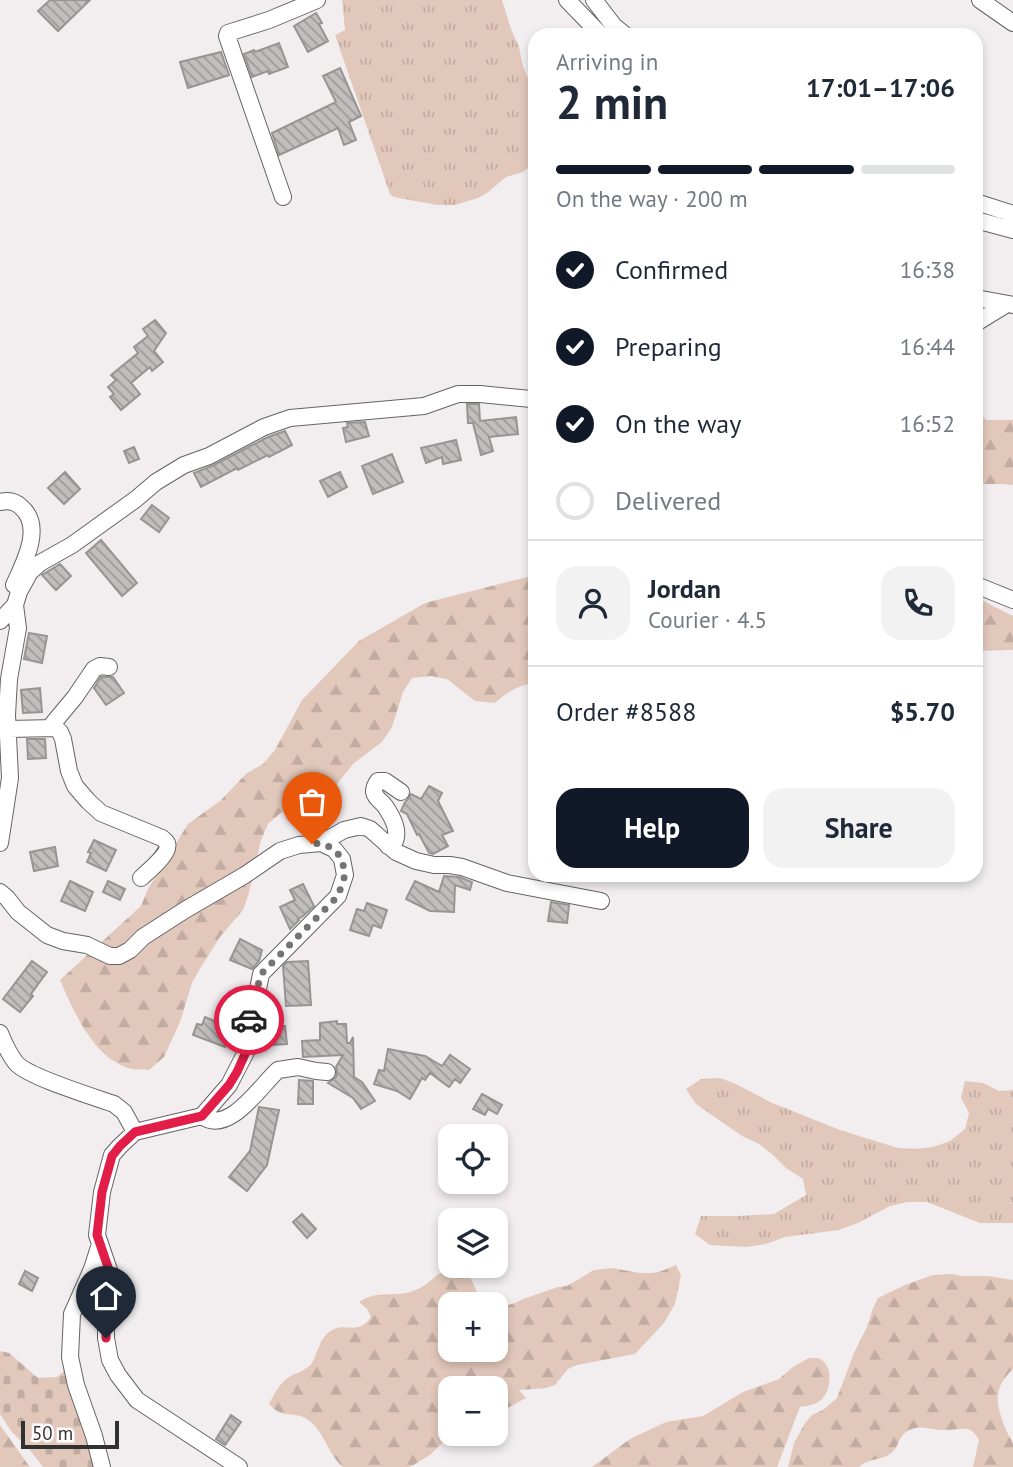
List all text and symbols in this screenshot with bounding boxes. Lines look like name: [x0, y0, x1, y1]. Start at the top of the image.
text: Arriving in: [556, 47, 658, 76]
text: 17:01–17:06: [806, 71, 955, 104]
text: 2 min: [556, 72, 668, 132]
text: On the way · 200 m: [556, 184, 748, 213]
icon: check: [556, 251, 594, 289]
text: Confirmed: [615, 253, 728, 286]
text: 16:38: [900, 255, 955, 284]
icon: check: [556, 328, 594, 366]
text: Preparing: [615, 330, 722, 363]
text: 16:44: [900, 332, 955, 361]
icon: check: [556, 405, 594, 443]
text: On the way: [615, 407, 741, 440]
text: 16:52: [900, 409, 955, 438]
text: Delivered: [615, 484, 721, 517]
button: person: [556, 566, 630, 640]
button: phone: [881, 566, 955, 640]
text: Jordan: [648, 572, 721, 605]
text: Courier · 4.5: [648, 605, 767, 634]
text: Order #8588: [556, 695, 696, 728]
text: $5.70: [890, 695, 955, 728]
pin: [282, 772, 342, 844]
icon: bag: [293, 783, 331, 821]
button: Help: [556, 788, 749, 868]
button: Share: [763, 788, 955, 868]
courier: [214, 985, 284, 1055]
icon: car: [230, 1001, 268, 1039]
map controls: [438, 1124, 508, 1446]
button: locate: [438, 1124, 508, 1194]
button: layers: [438, 1208, 508, 1278]
pin: [76, 1266, 136, 1338]
icon: home: [87, 1277, 125, 1315]
button: +: [438, 1292, 508, 1362]
button: −: [438, 1376, 508, 1446]
scale bar: [21, 1418, 119, 1450]
text: 50 m: [32, 1421, 73, 1445]

